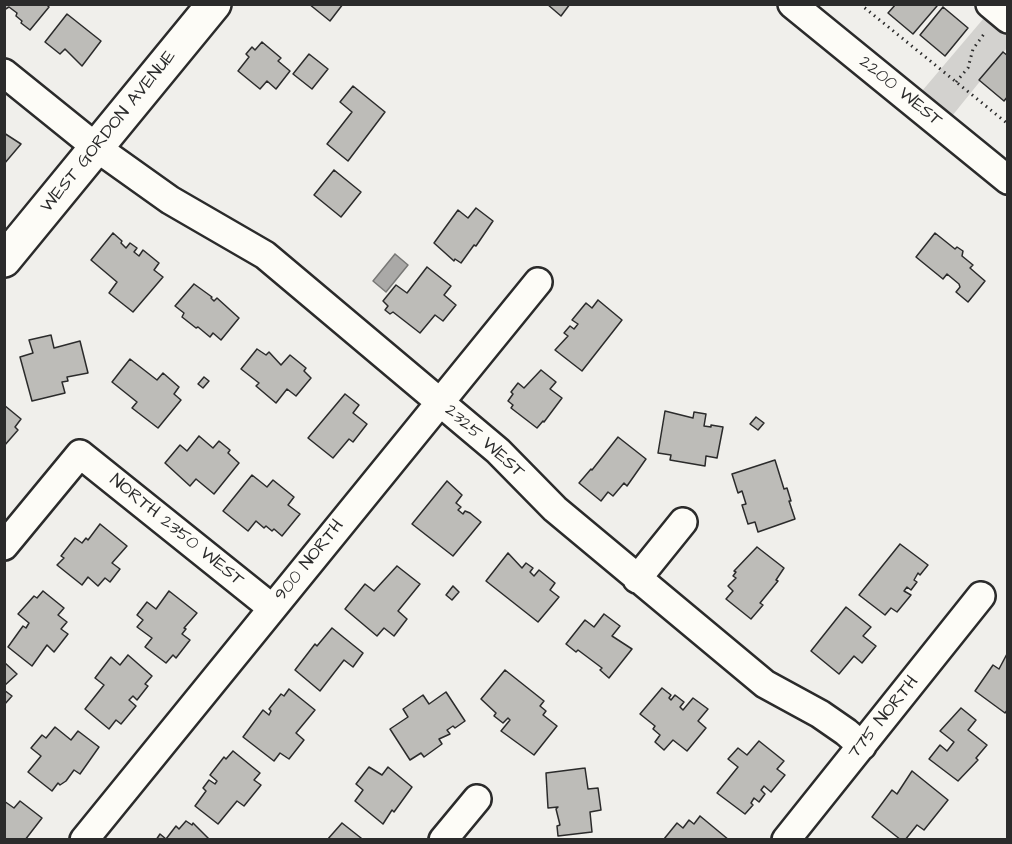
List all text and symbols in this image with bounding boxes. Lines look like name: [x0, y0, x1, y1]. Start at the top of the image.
street label: WEST GORDON AVENUE: [37, 46, 181, 218]
street label: 2200 WEST: [854, 52, 946, 132]
street label: 2325 WEST: [440, 400, 528, 484]
street label: NORTH 2350 WEST: [104, 470, 248, 592]
street label: 900 NORTH: [271, 516, 349, 606]
street label: 775 NORTH: [844, 672, 924, 764]

